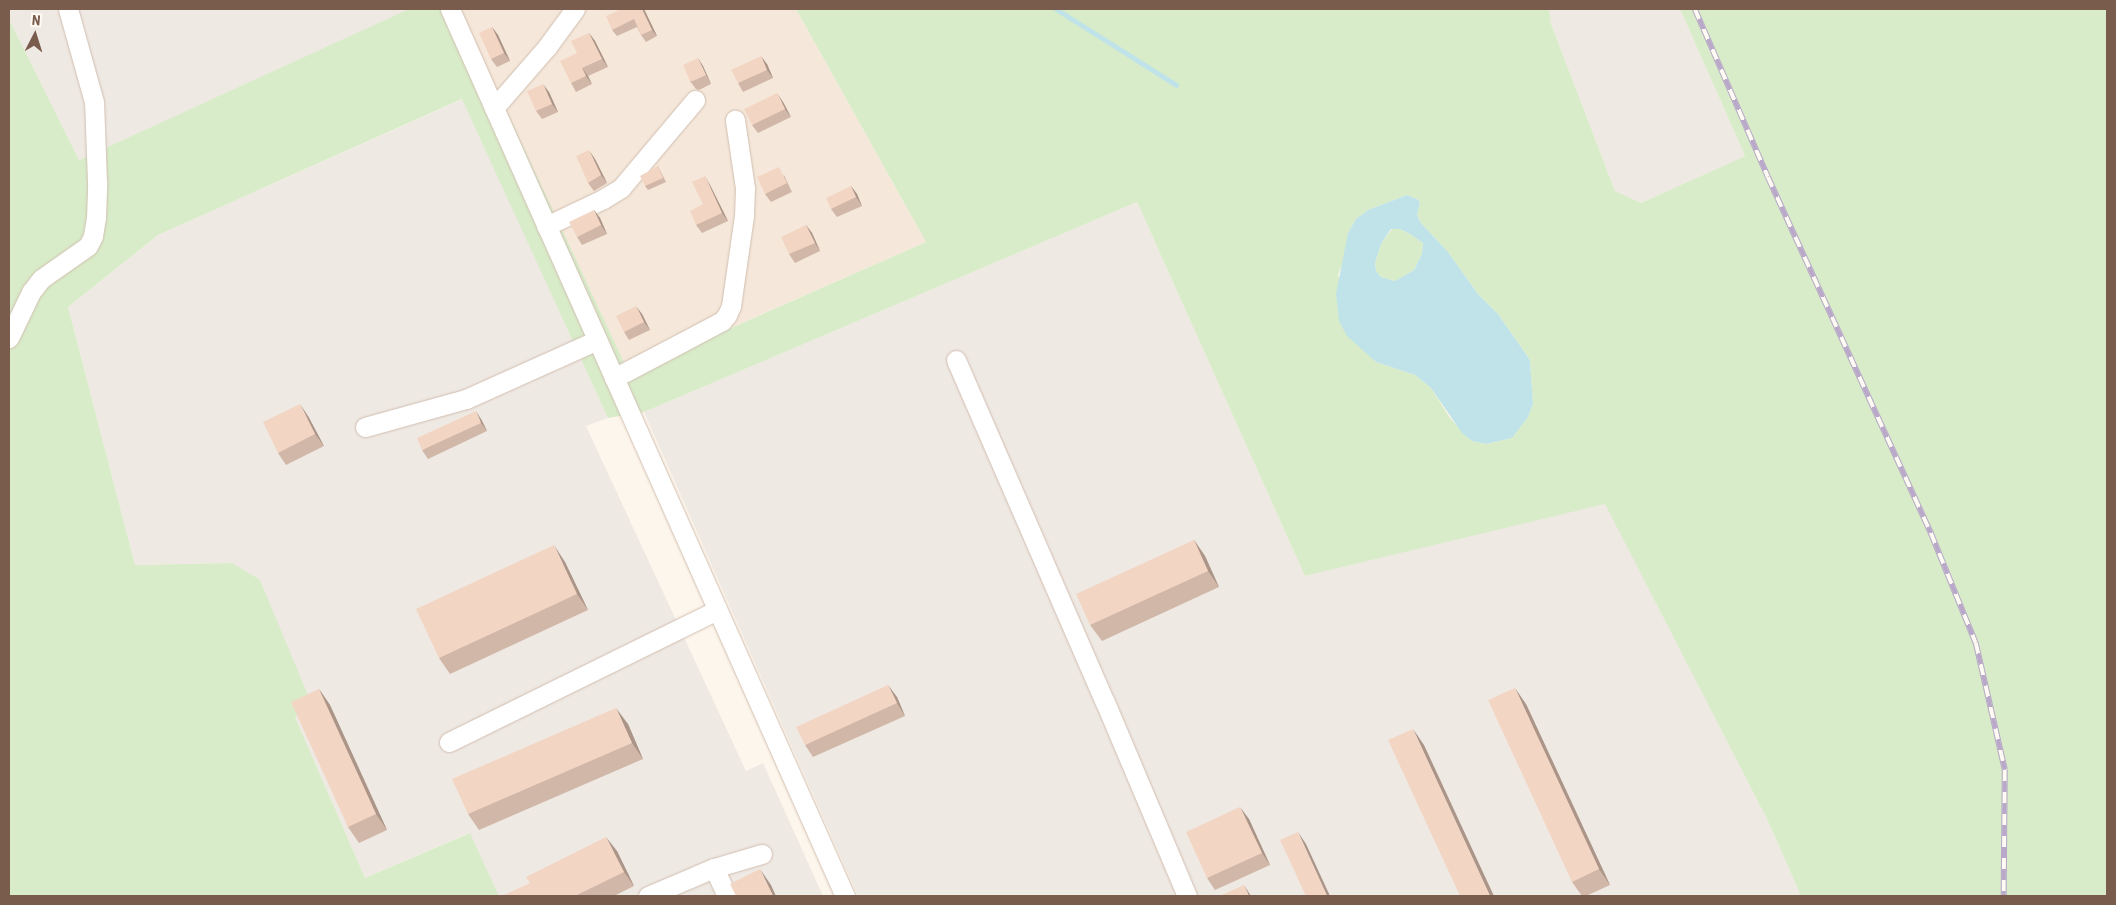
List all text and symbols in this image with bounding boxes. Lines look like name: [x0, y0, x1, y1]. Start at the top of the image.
north arrow: [10, 10, 60, 60]
text: N: [31, 12, 41, 28]

